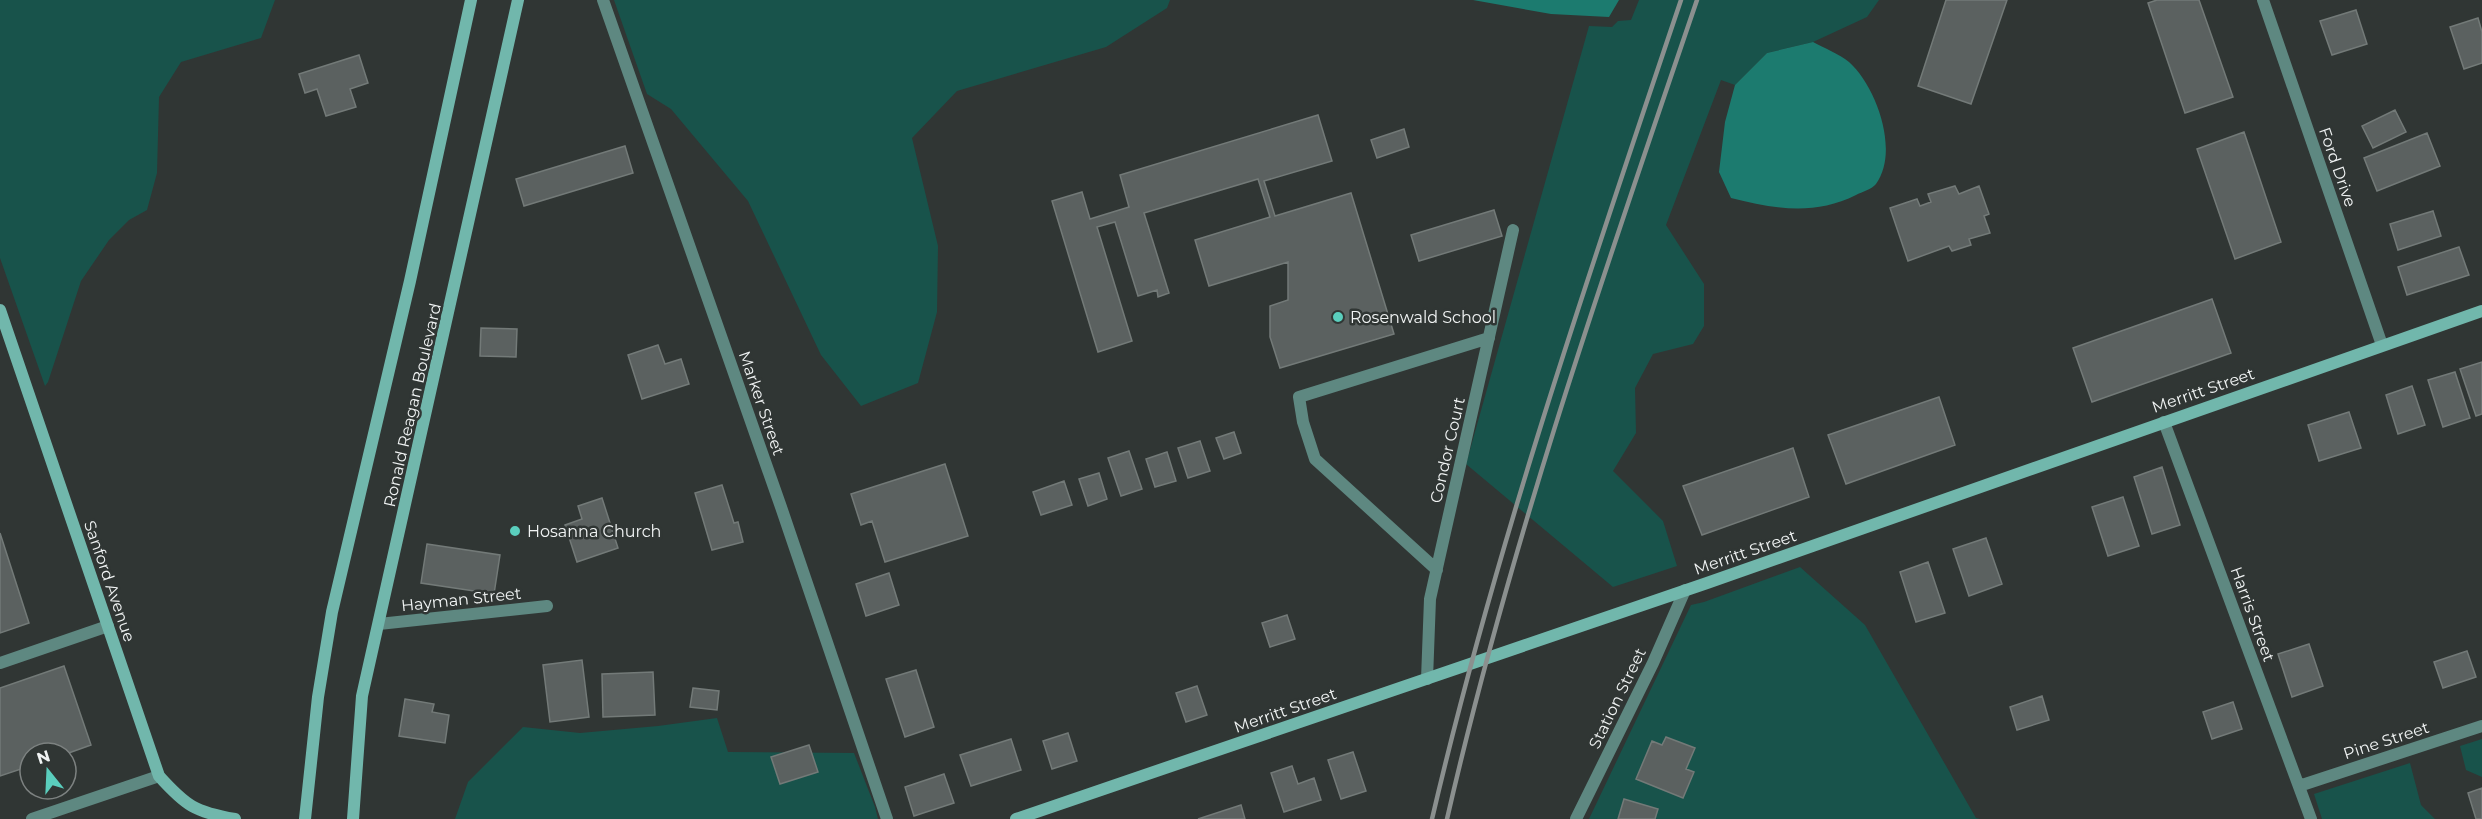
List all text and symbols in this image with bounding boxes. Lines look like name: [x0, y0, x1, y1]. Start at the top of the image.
street label: Ford Drive: [2315, 125, 2360, 210]
street label: Ronald Reagan Boulevard: [380, 301, 445, 509]
place label: Rosenwald School: [1350, 308, 1496, 327]
marker: Rosenwald School: [1331, 310, 1345, 324]
street label: Marker Street: [735, 349, 788, 458]
street label: Merritt Street: [2149, 364, 2257, 417]
street label: Condor Court: [1426, 395, 1469, 505]
street label: Sanford Avenue: [80, 518, 139, 644]
place label: Hosanna Church: [527, 522, 661, 541]
marker: Hosanna Church: [508, 524, 522, 538]
street label: Merritt Street: [1691, 526, 1799, 579]
street label: Harris Street: [2227, 564, 2279, 665]
street label: Hayman Street: [400, 584, 523, 615]
street label: Station Street: [1585, 644, 1650, 752]
street label: Merritt Street: [1231, 684, 1339, 737]
street label: Pine Street: [2341, 718, 2432, 763]
north arrow: [18, 741, 78, 801]
text: N: [34, 746, 53, 768]

